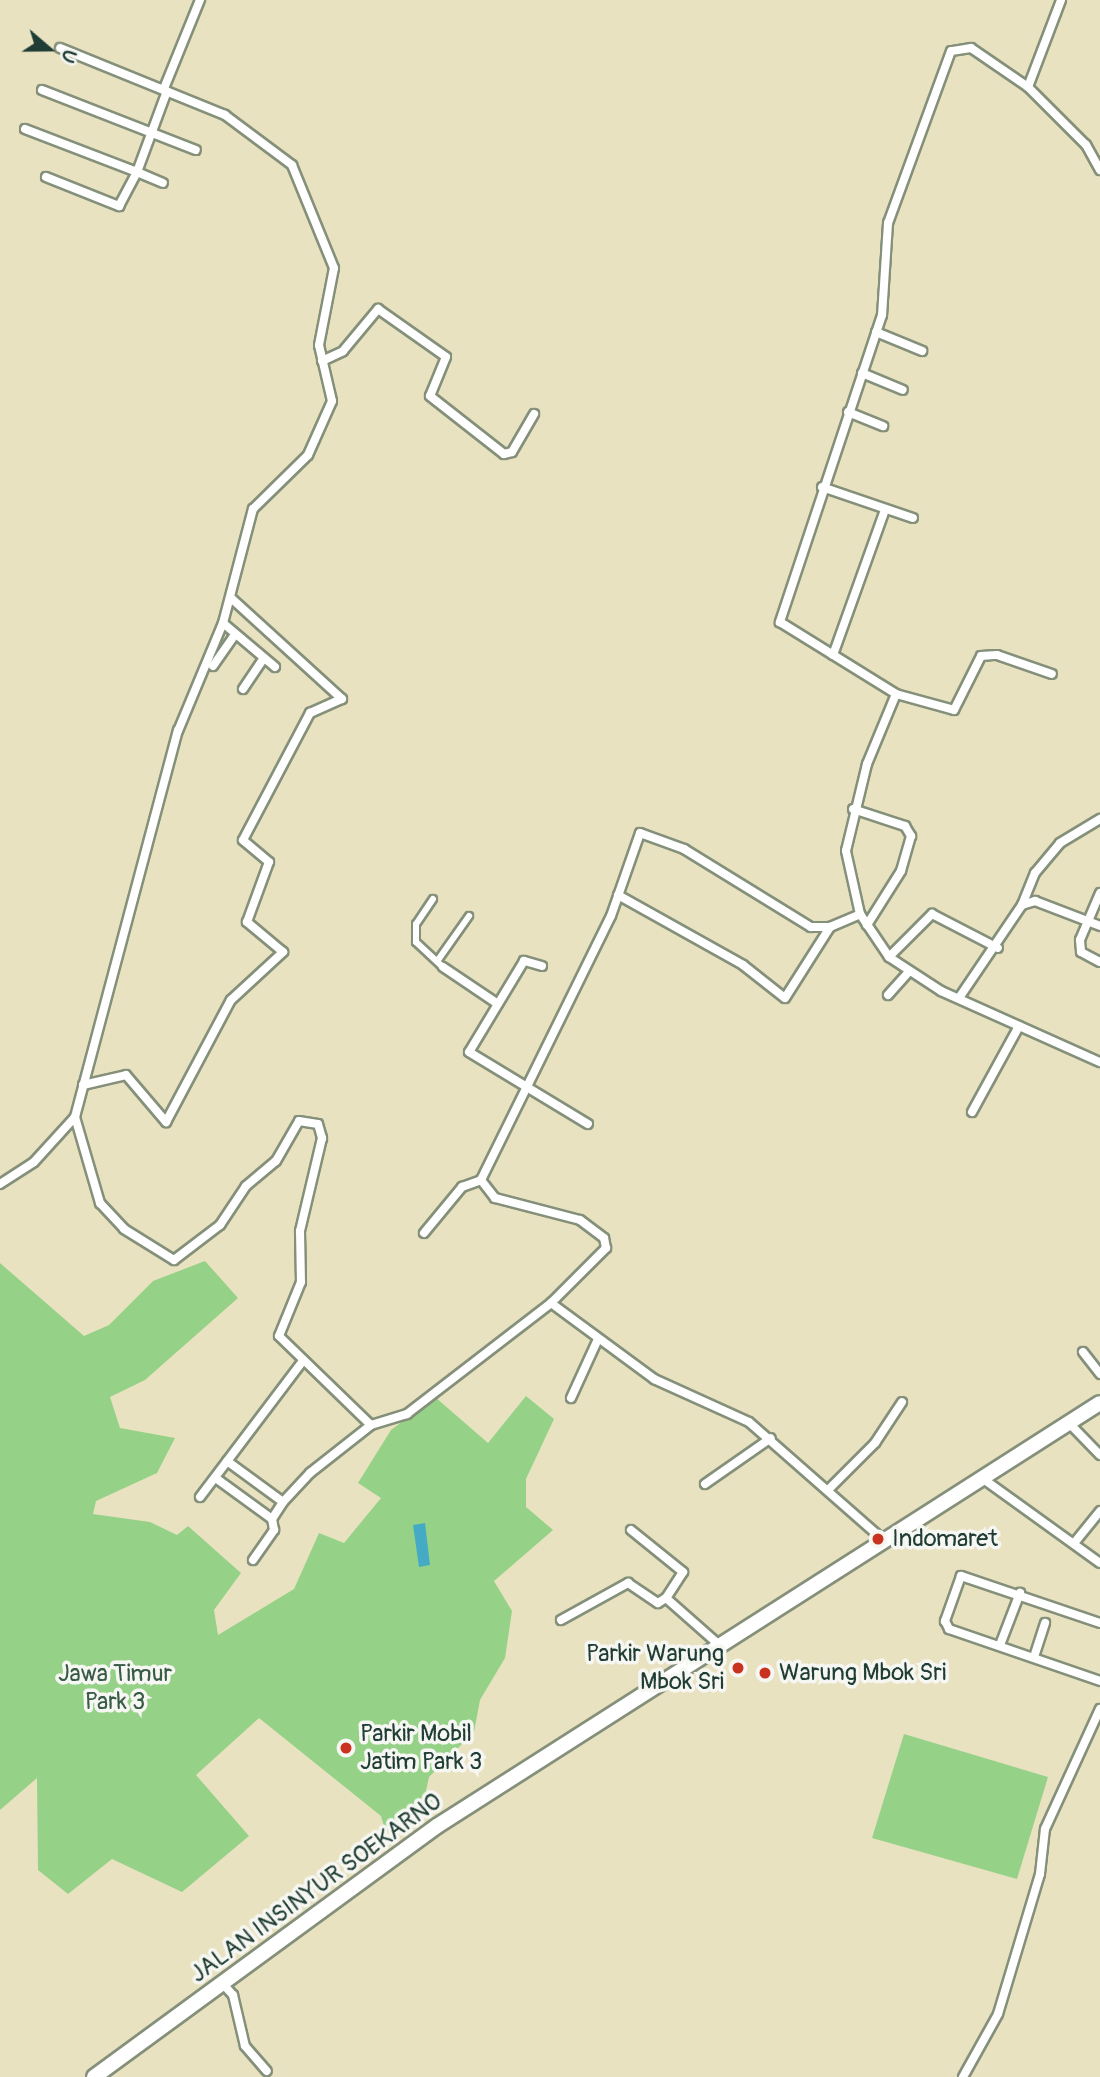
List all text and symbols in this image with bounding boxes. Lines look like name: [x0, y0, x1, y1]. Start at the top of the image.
north arrow: [14, 14, 84, 84]
text: U: [55, 46, 82, 66]
place label: Indomaret: [892, 1525, 998, 1553]
marker: Indomaret: [870, 1531, 886, 1547]
place label: Parkir Warung Mbok Sri: [586, 1640, 724, 1696]
place label: Warung Mbok Sri: [779, 1659, 946, 1687]
park label: Jawa Timur Park 3: [58, 1660, 172, 1716]
marker: Parkir Warung Mbok Sri: [730, 1660, 746, 1676]
marker: Warung Mbok Sri: [757, 1665, 773, 1681]
place label: Parkir Mobil Jatim Park 3: [360, 1720, 482, 1776]
marker: Parkir Mobil Jatim Park 3: [338, 1740, 354, 1756]
street label: JALAN INSINYUR SOEKARNO: [185, 1787, 447, 1989]

